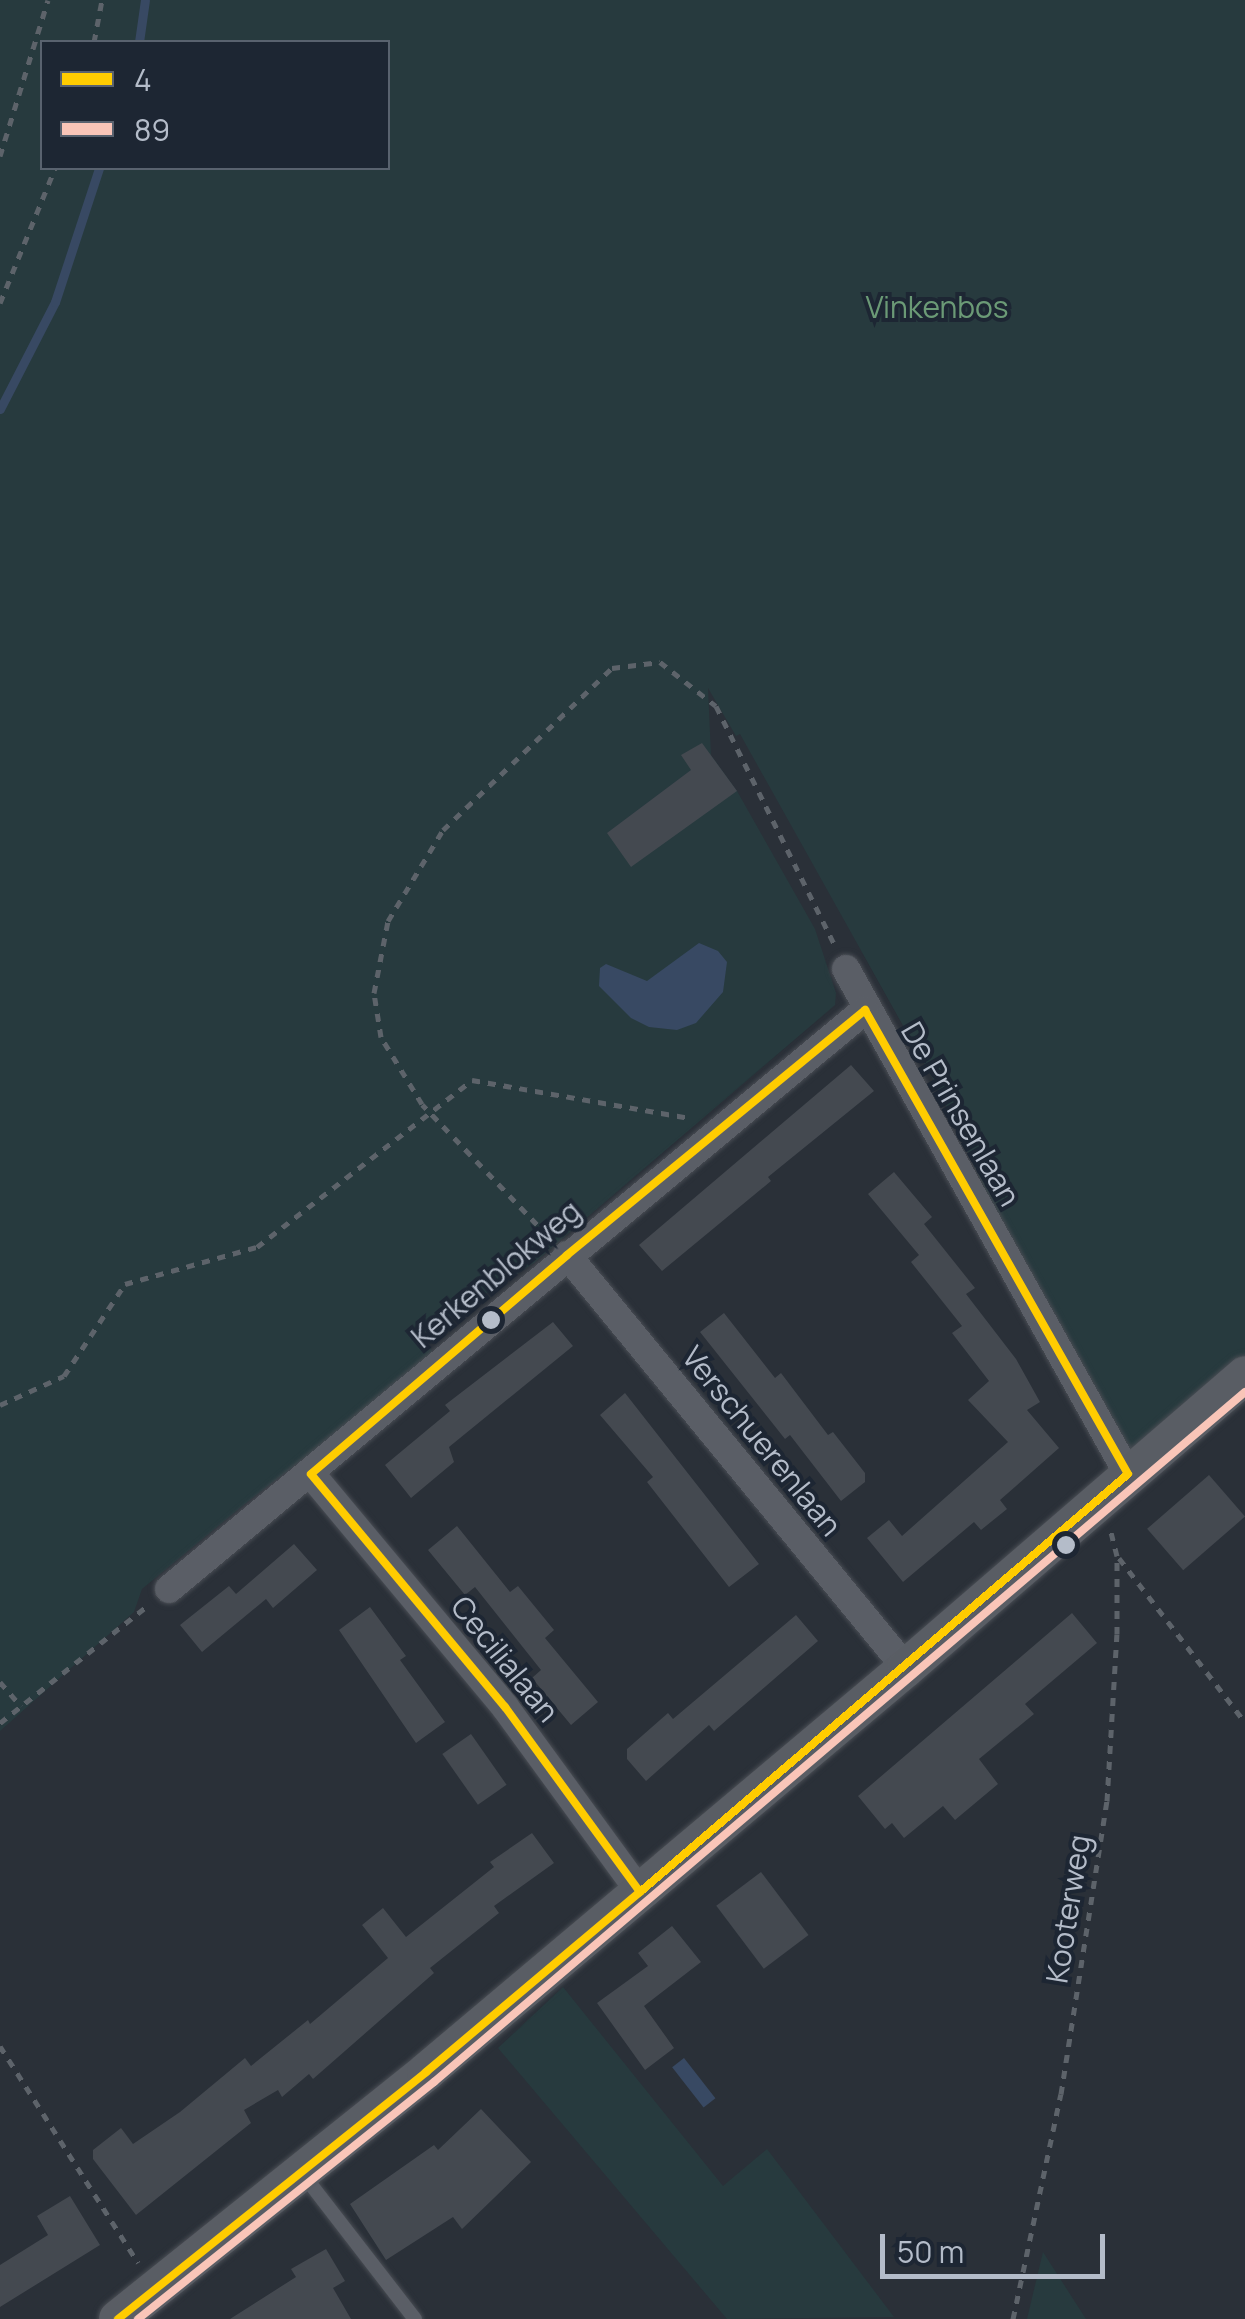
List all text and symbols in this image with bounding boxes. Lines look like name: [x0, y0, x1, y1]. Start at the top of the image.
legend: [40, 40, 390, 170]
text: 4: [134, 59, 152, 100]
text: 89: [134, 109, 170, 150]
park label: Vinkenbos: [866, 289, 1008, 325]
street label: De Prinsenlaan: [894, 1016, 1028, 1212]
street label: Kerkenblokweg: [404, 1193, 588, 1355]
unlabelled marker: [481, 1310, 501, 1330]
street label: Verschuerenlaan: [675, 1339, 849, 1543]
unlabelled marker: [1056, 1535, 1076, 1555]
street label: Cecilialaan: [444, 1589, 566, 1729]
street label: Kooterweg: [1039, 1832, 1097, 1986]
scale bar: [885, 2214, 1110, 2276]
text: 50 m: [897, 2231, 964, 2272]

